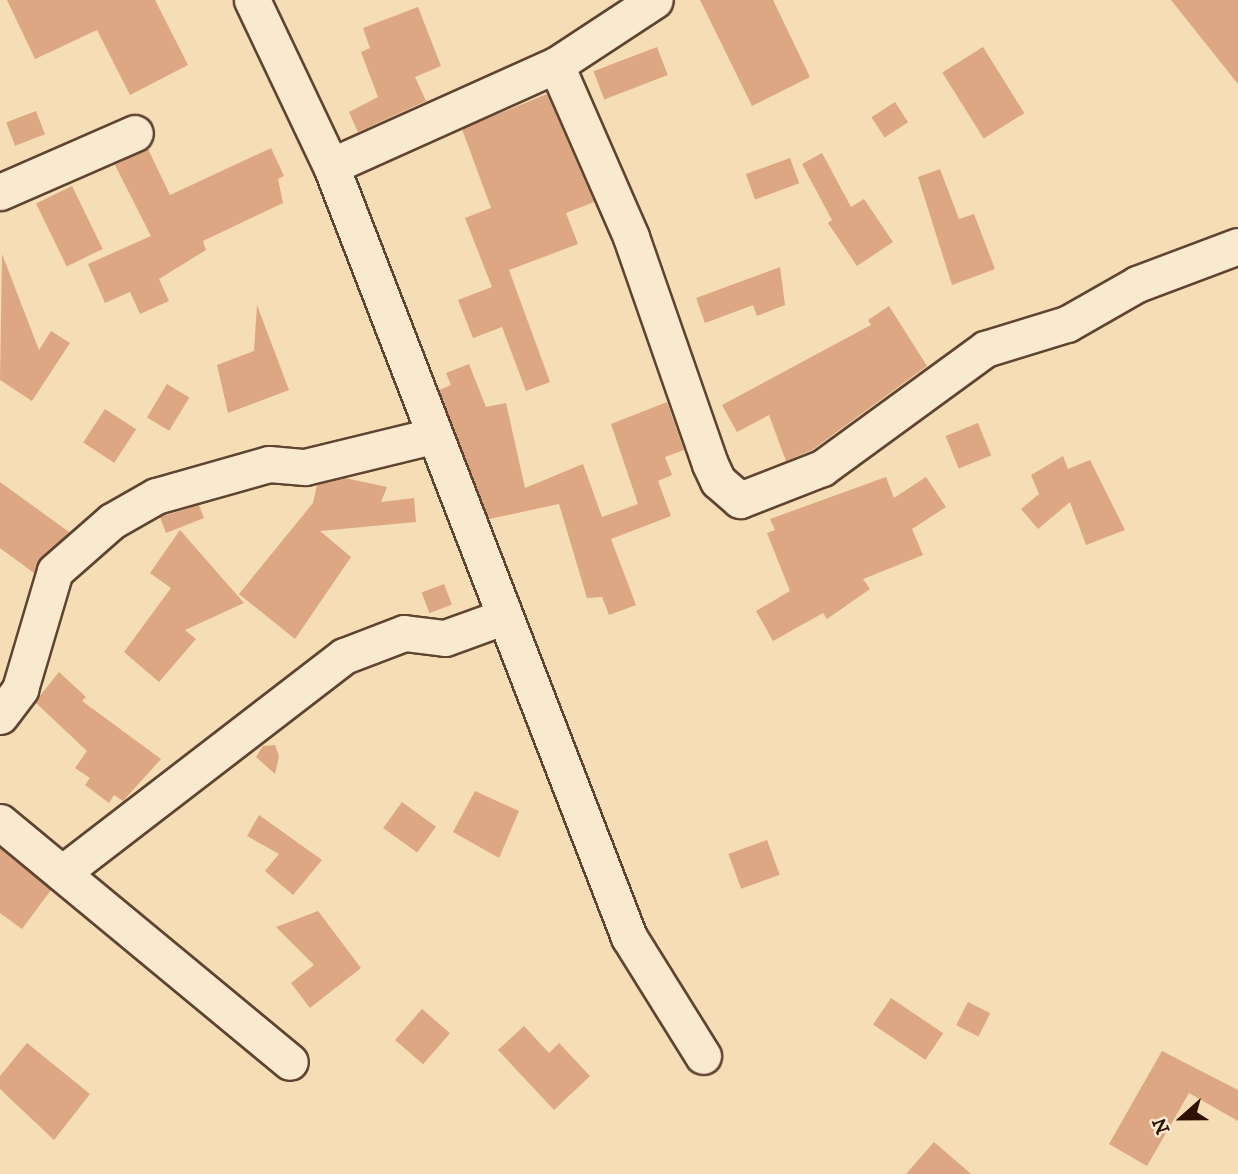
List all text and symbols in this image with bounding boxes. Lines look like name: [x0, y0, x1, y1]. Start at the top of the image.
north arrow: [1147, 1083, 1217, 1153]
text: N: [1148, 1114, 1175, 1137]

